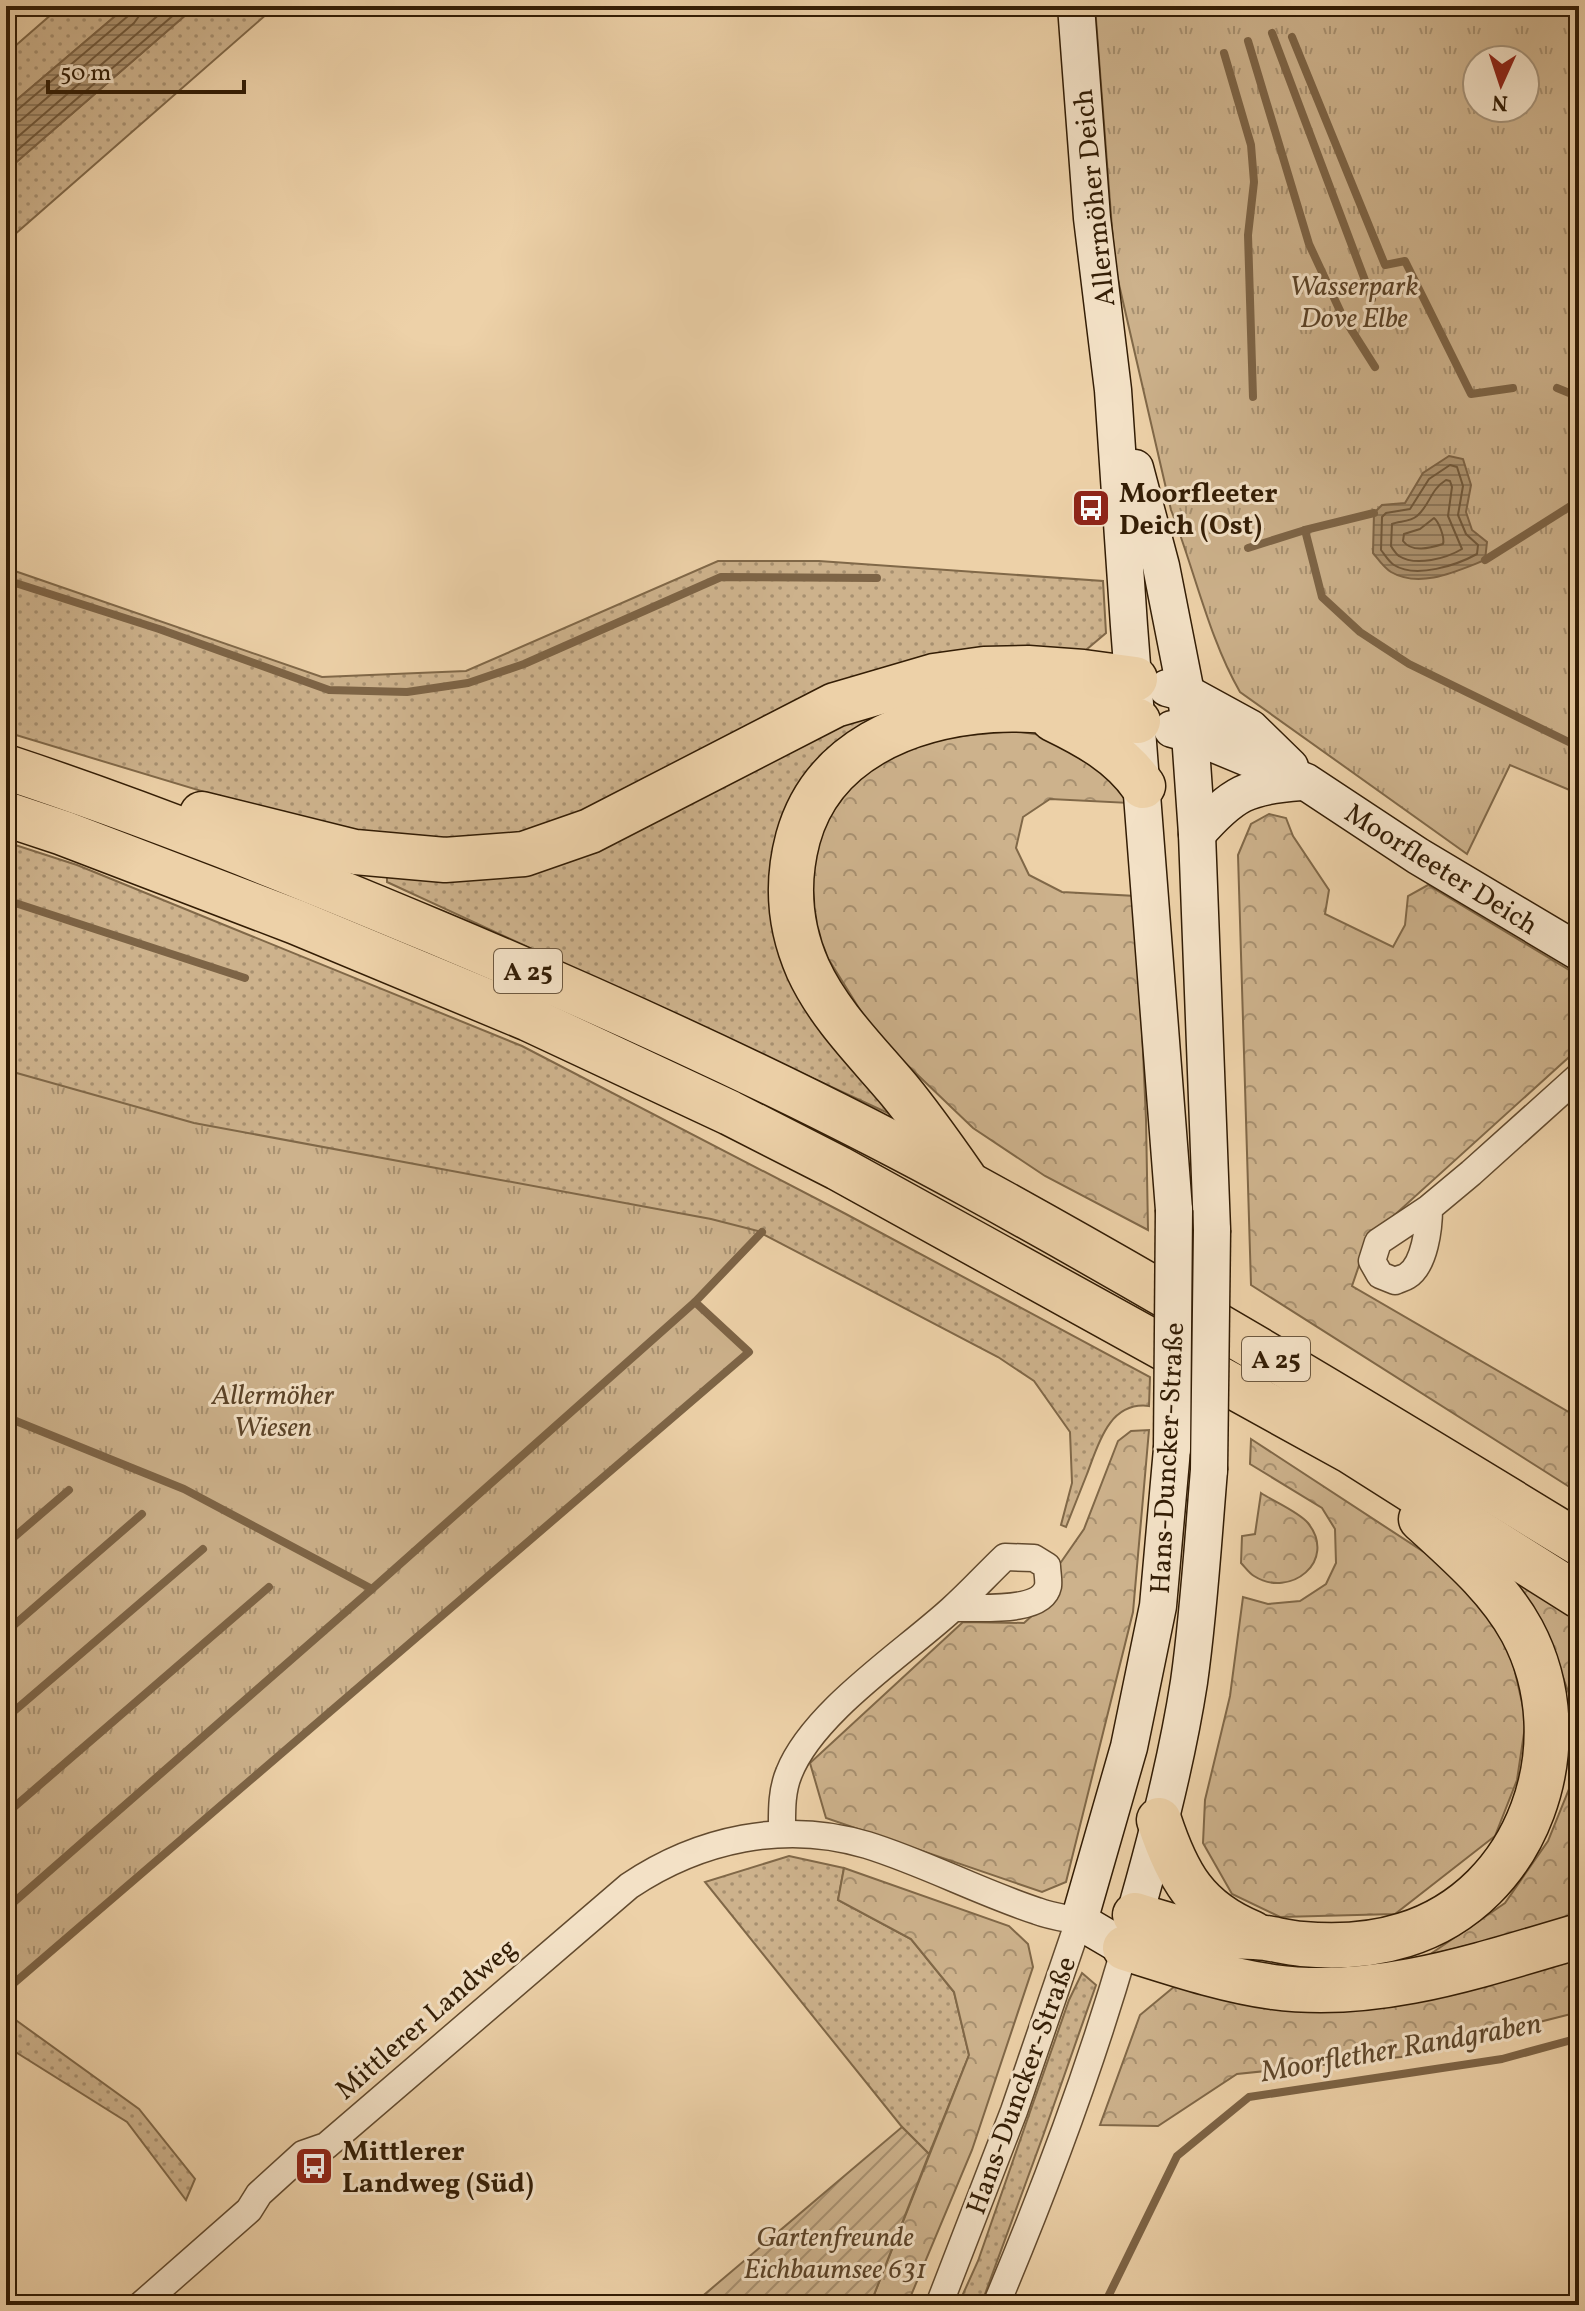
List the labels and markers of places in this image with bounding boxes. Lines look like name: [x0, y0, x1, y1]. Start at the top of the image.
place label: Moorfleeter Deich (Ost): [1119, 475, 1278, 546]
bus stop icon: Moorfleeter Deich (Ost): [1070, 487, 1112, 529]
place label: Mittlerer Landweg (Süd): [342, 2133, 534, 2204]
bus stop icon: Mittlerer Landweg (Süd): [293, 2145, 335, 2187]

